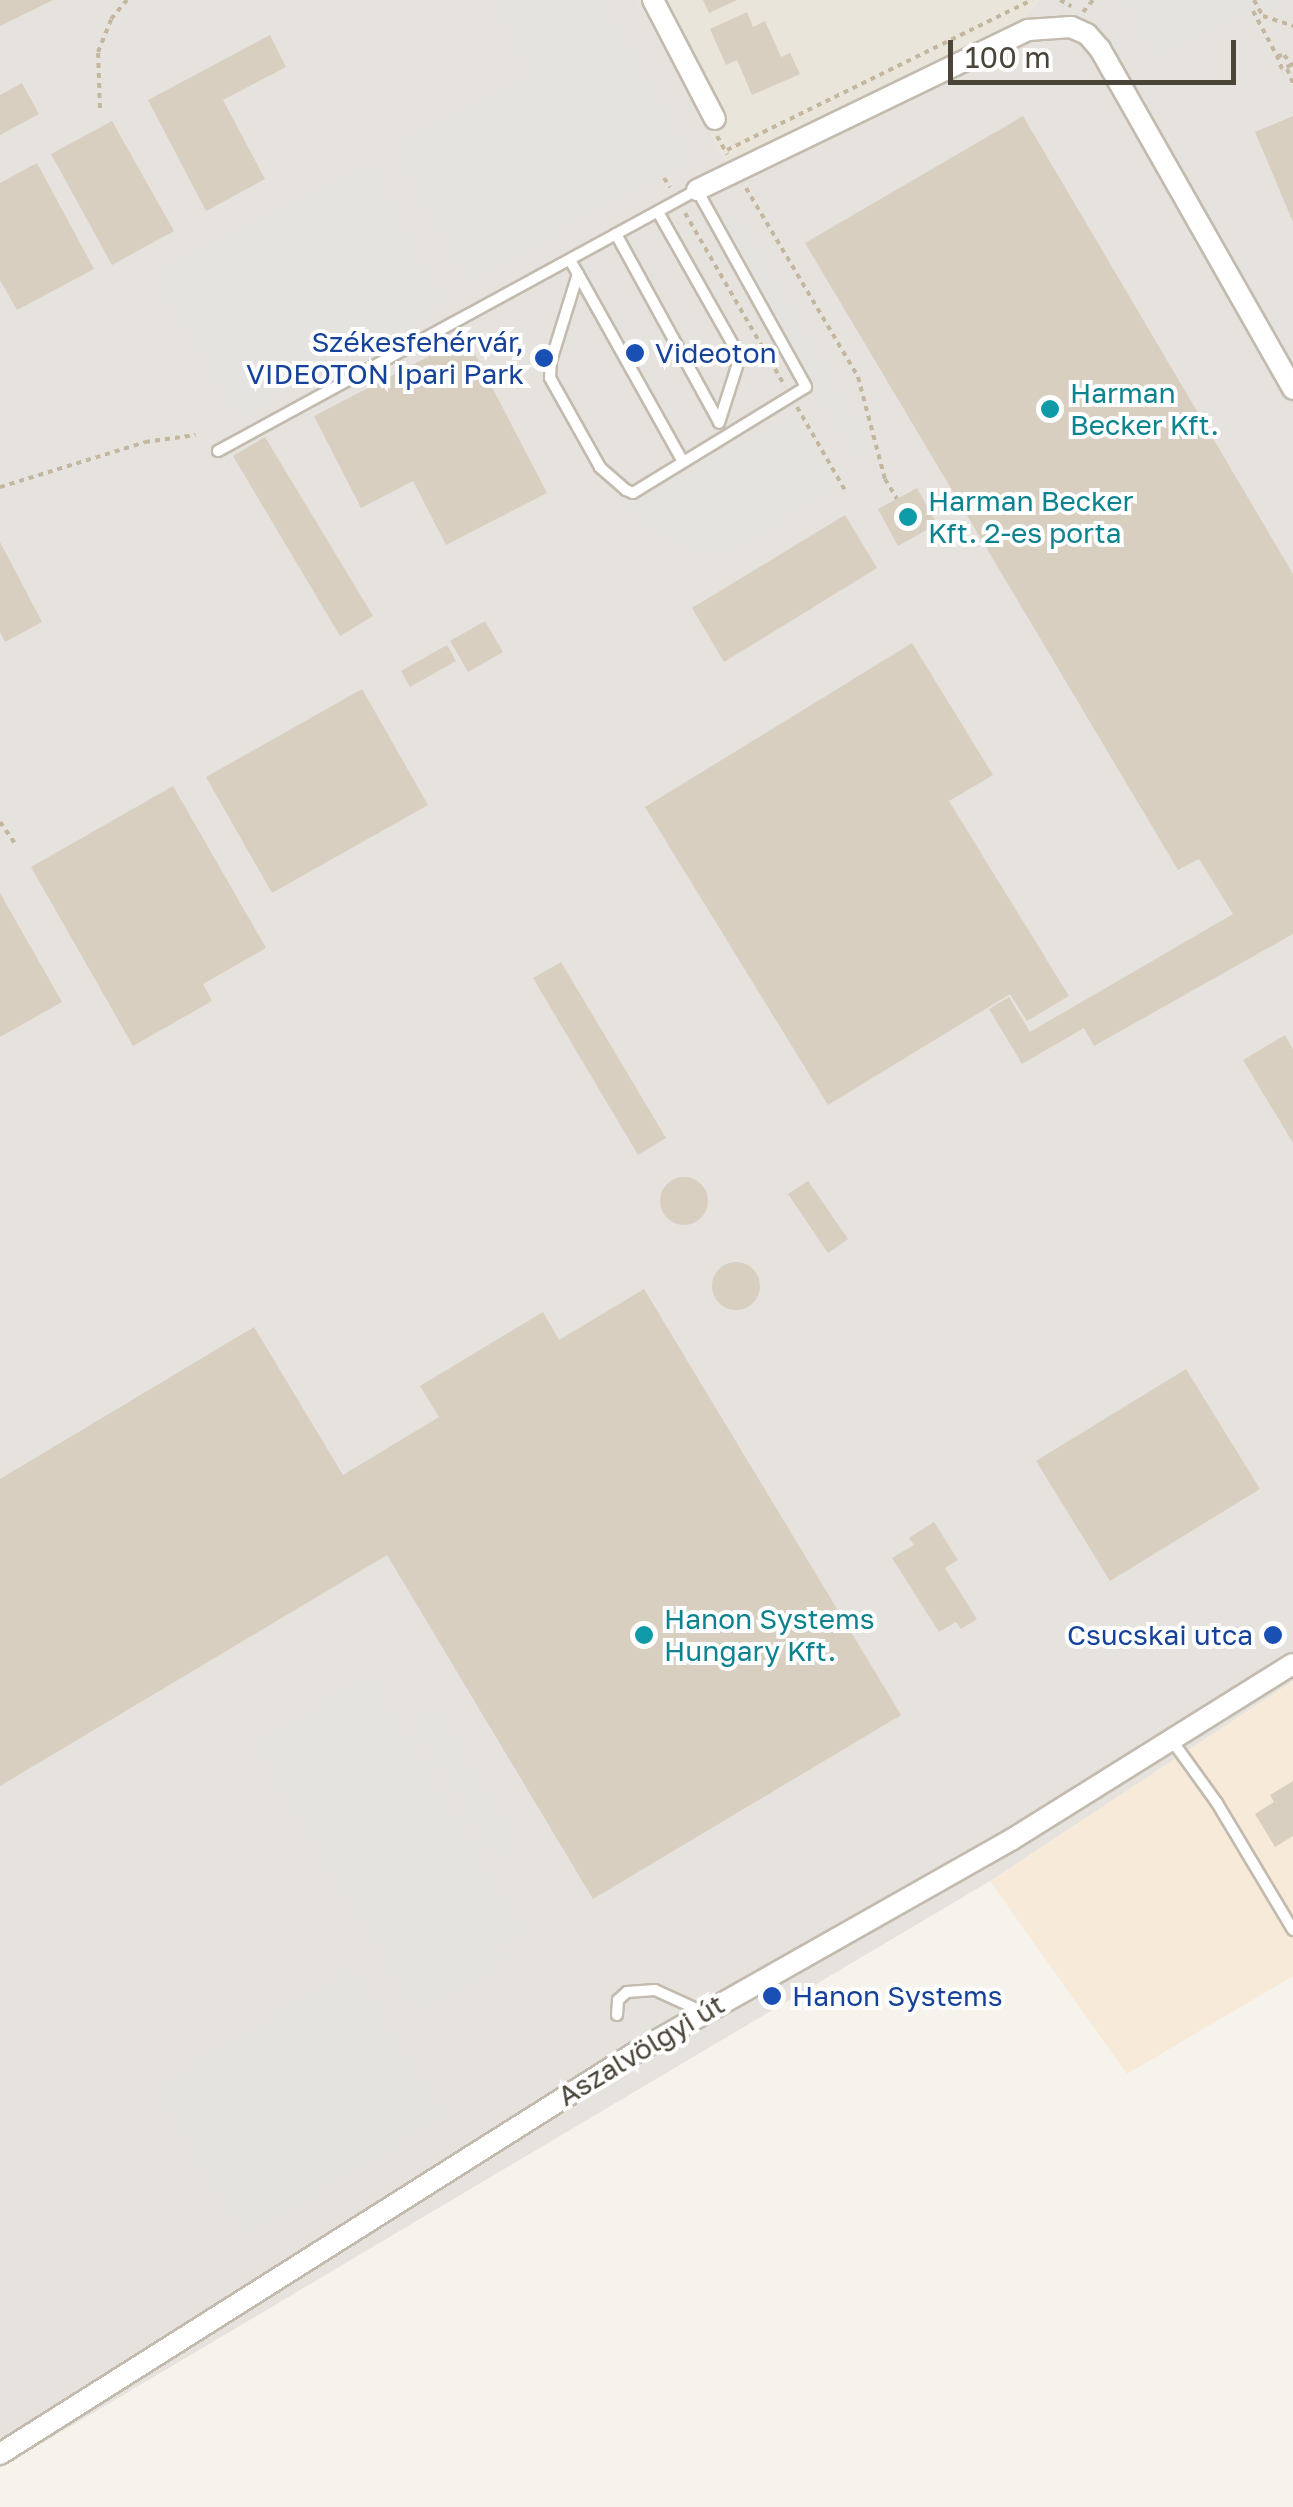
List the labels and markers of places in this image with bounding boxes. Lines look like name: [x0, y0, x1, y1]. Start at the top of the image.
place label: Székesfehérvár, VIDEOTON Ipari Park: [246, 325, 524, 391]
place label: Videoton: [655, 336, 777, 370]
marker: Videoton: [624, 342, 646, 364]
marker: Székesfehérvár, VIDEOTON Ipari Park: [533, 347, 555, 369]
place label: Harman Becker Kft.: [1070, 376, 1219, 442]
marker: Harman Becker Kft.: [1039, 398, 1061, 420]
place label: Harman Becker Kft. 2-es porta: [928, 484, 1134, 550]
marker: Harman Becker Kft. 2-es porta: [897, 506, 919, 528]
place label: Hanon Systems Hungary Kft.: [664, 1602, 875, 1668]
place label: Csucskai utca: [1067, 1618, 1253, 1652]
marker: Hanon Systems Hungary Kft.: [633, 1624, 655, 1646]
marker: Csucskai utca: [1262, 1624, 1284, 1646]
place label: Hanon Systems: [792, 1979, 1003, 2013]
marker: Hanon Systems: [761, 1985, 783, 2007]

